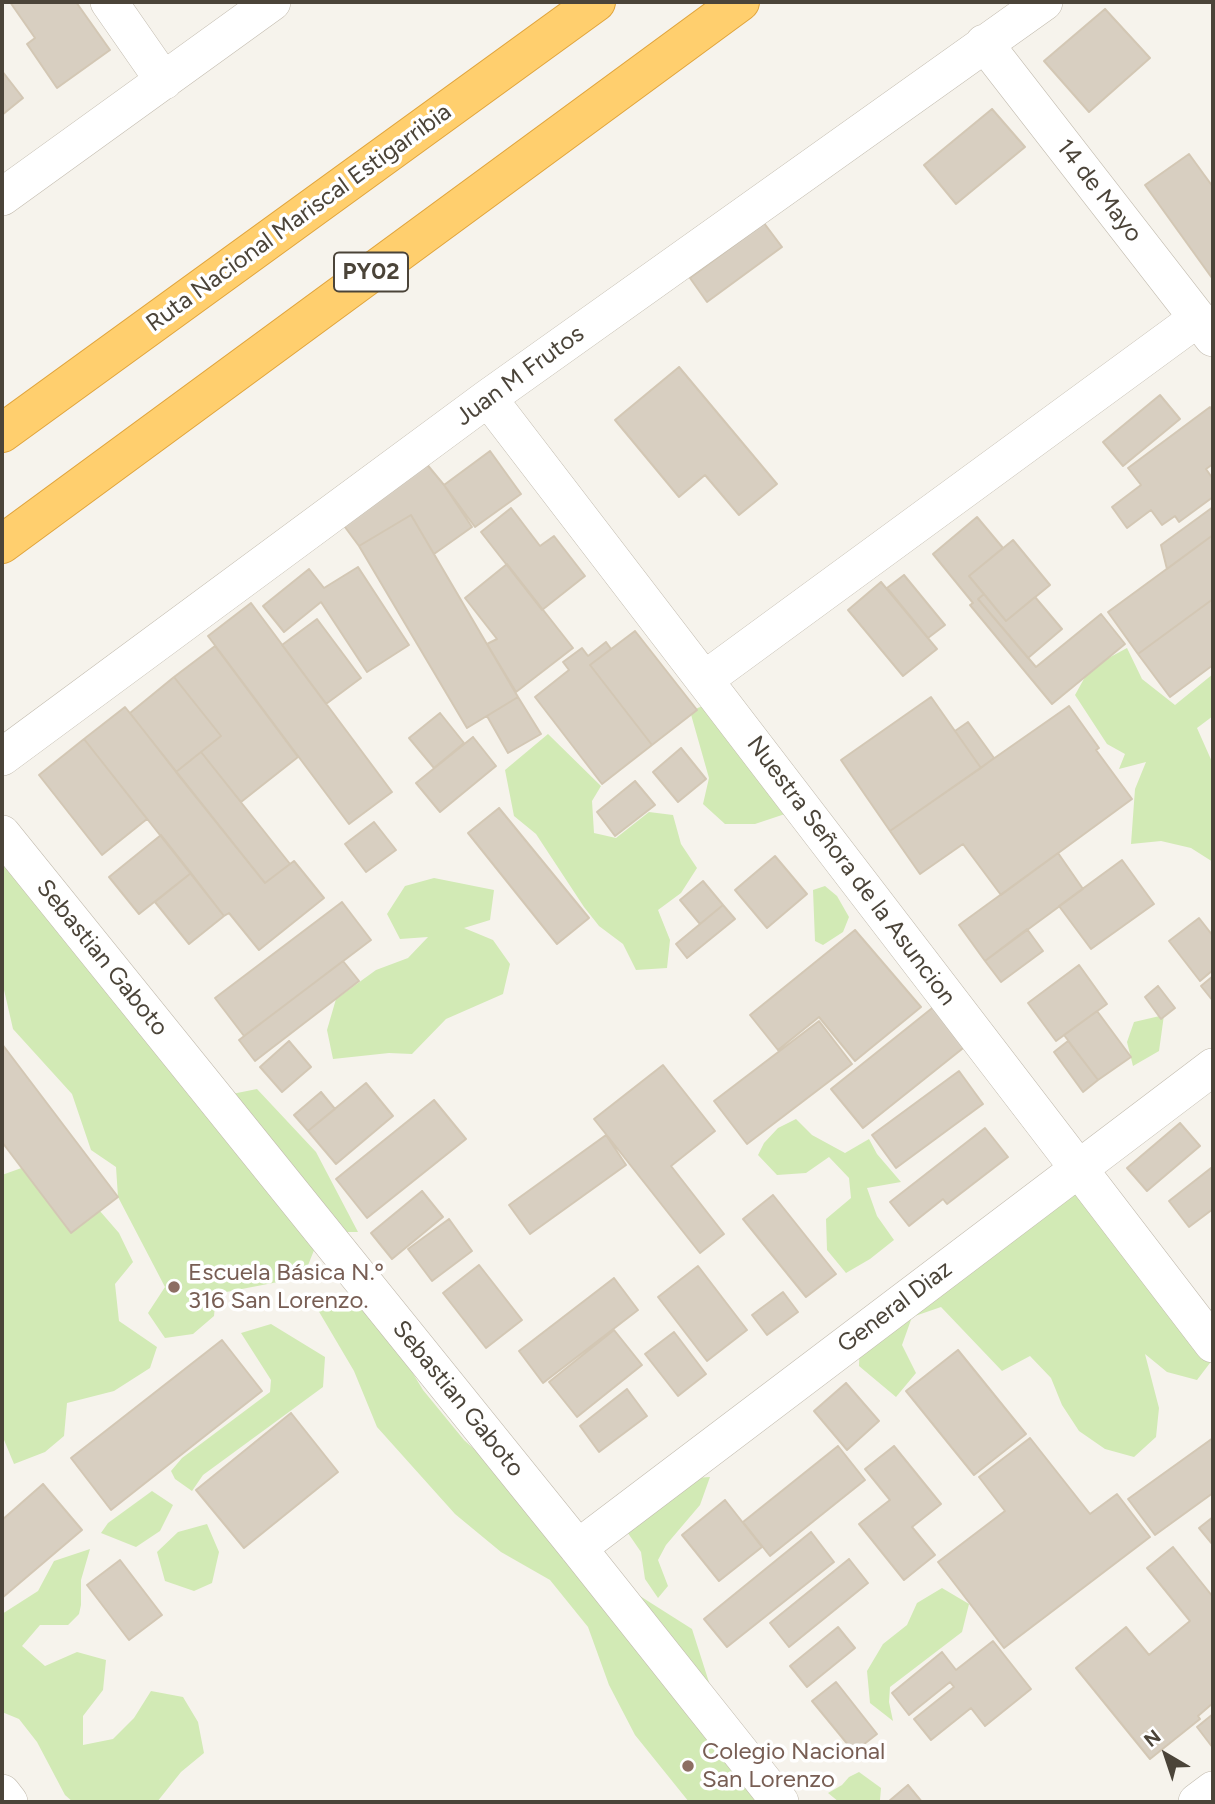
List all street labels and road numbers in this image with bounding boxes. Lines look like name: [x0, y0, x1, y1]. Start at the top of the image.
street label: Ruta Nacional Mariscal Estigarribia: [141, 98, 457, 338]
street label: 14 de Mayo: [1050, 134, 1148, 248]
road number: PY02: [334, 252, 408, 292]
street label: Juan M Frutos: [450, 320, 590, 432]
street label: Nuestra Señora de la Asuncion: [740, 731, 962, 1011]
street label: Sebastian Gaboto: [30, 874, 174, 1042]
street label: General Diaz: [832, 1255, 958, 1359]
street label: Sebastian Gaboto: [386, 1315, 530, 1483]

